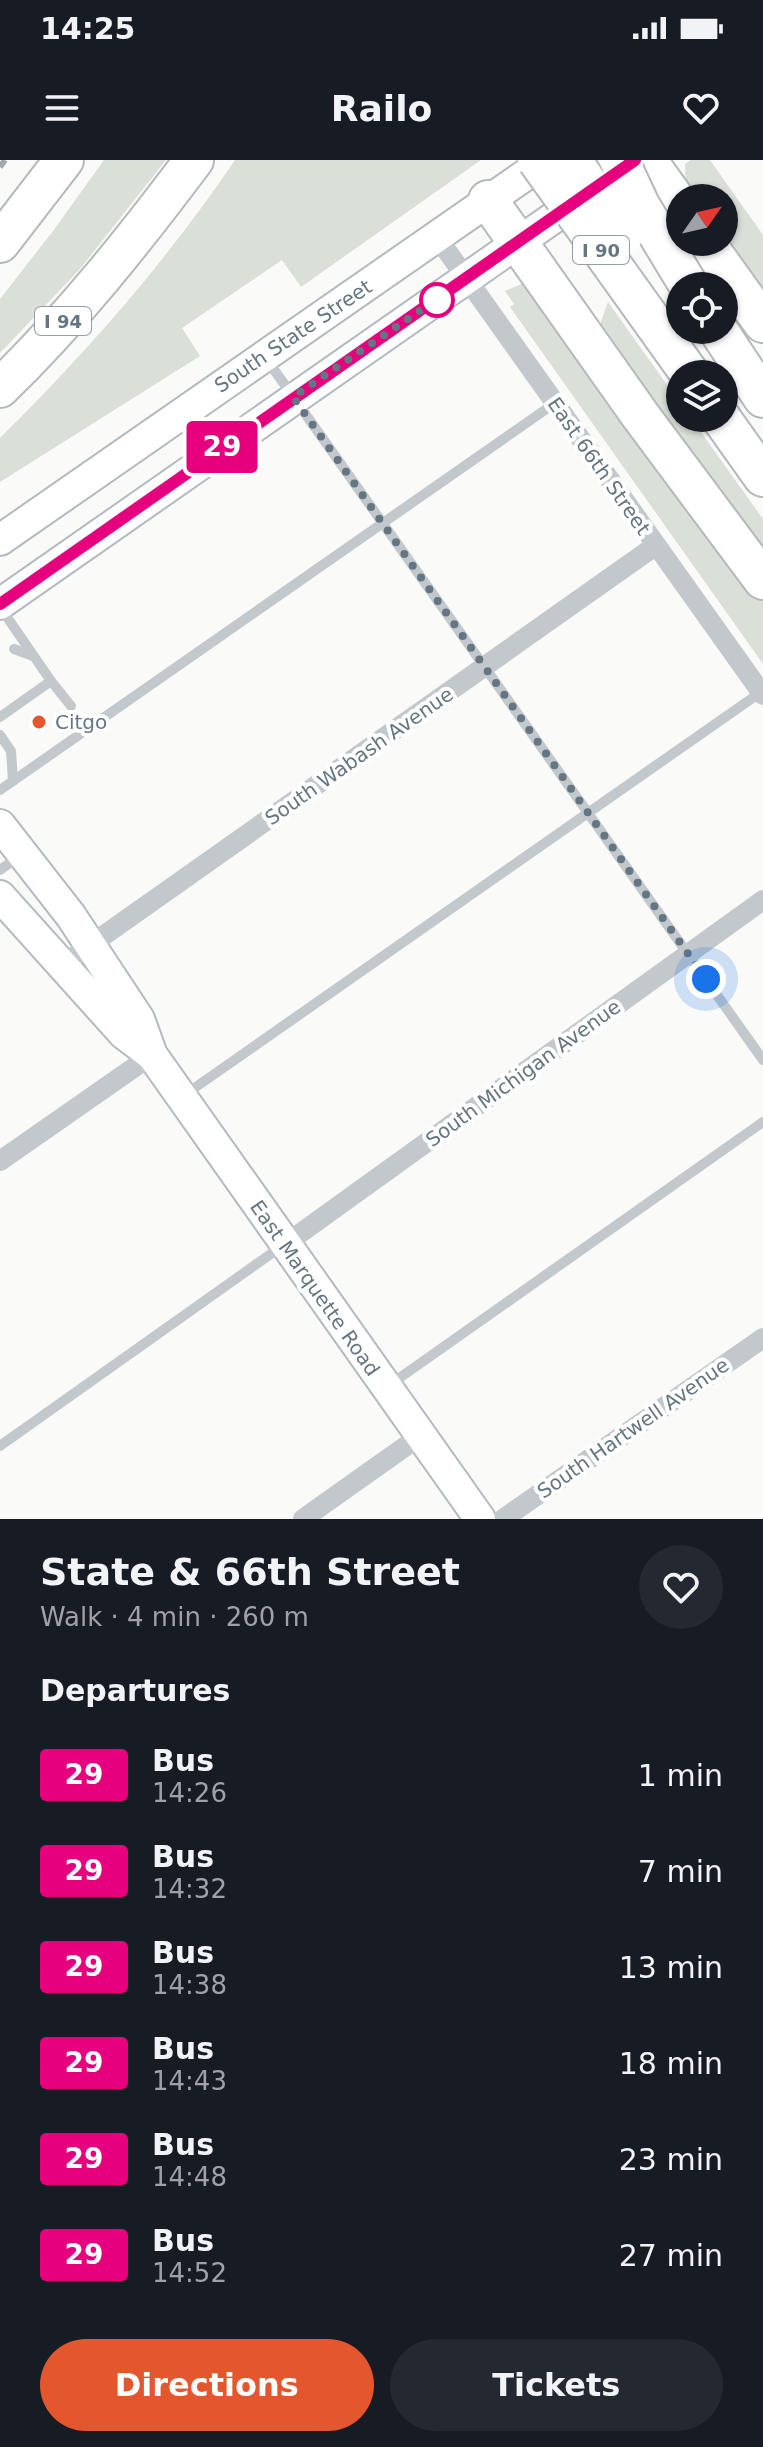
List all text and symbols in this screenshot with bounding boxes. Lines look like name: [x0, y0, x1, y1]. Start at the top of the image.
text: 14:25: [40, 11, 136, 46]
icon: menu: [40, 86, 84, 130]
icon: heart: [679, 86, 723, 130]
text: Railo: [331, 88, 432, 129]
north arrow: [666, 184, 738, 256]
map controls: [666, 184, 738, 432]
road number: I 90: [573, 236, 629, 264]
button: locate: [666, 272, 738, 344]
street label: South State Street: [210, 274, 376, 398]
unlabelled marker: [420, 283, 454, 317]
road number: I 94: [35, 307, 91, 335]
button: layers: [666, 360, 738, 432]
street label: East 66th Street: [543, 393, 656, 540]
line badge: 29: [186, 421, 258, 473]
text: 29: [203, 430, 241, 463]
street label: South Wabash Avenue: [260, 682, 458, 830]
place label: Citgo: [55, 710, 107, 734]
marker: Citgo: [30, 713, 48, 731]
your location: [686, 959, 726, 999]
street label: South Michigan Avenue: [421, 994, 625, 1152]
street label: East Marquette Road: [245, 1195, 385, 1381]
street label: South Hartwell Avenue: [533, 1353, 733, 1503]
button: heart: [639, 1545, 723, 1629]
text: State & 66th Street: [40, 1550, 460, 1594]
text: Walk · 4 min · 260 m: [40, 1602, 309, 1632]
text: Departures: [40, 1673, 230, 1708]
text: Bus: [152, 1743, 214, 1778]
text: 29: [65, 1758, 103, 1791]
text: 1 min: [638, 1758, 723, 1793]
text: 14:26: [152, 1778, 227, 1808]
text: Bus: [152, 1839, 214, 1874]
text: 29: [65, 1854, 103, 1887]
text: 7 min: [638, 1854, 723, 1889]
text: 14:32: [152, 1874, 227, 1904]
text: Bus: [152, 1935, 214, 1970]
text: 29: [65, 1950, 103, 1983]
text: 13 min: [619, 1950, 723, 1985]
text: 14:38: [152, 1970, 227, 2000]
text: Bus: [152, 2031, 214, 2066]
text: 29: [65, 2046, 103, 2079]
text: 18 min: [619, 2046, 723, 2081]
text: 14:43: [152, 2066, 227, 2096]
text: Bus: [152, 2127, 214, 2162]
text: 29: [65, 2142, 103, 2175]
text: 23 min: [619, 2142, 723, 2177]
text: 14:48: [152, 2162, 227, 2192]
text: Bus: [152, 2223, 214, 2258]
text: 29: [65, 2238, 103, 2271]
text: 27 min: [619, 2238, 723, 2273]
text: 14:52: [152, 2258, 227, 2288]
button: Directions: [40, 2339, 374, 2431]
button: Tickets: [390, 2339, 723, 2431]

